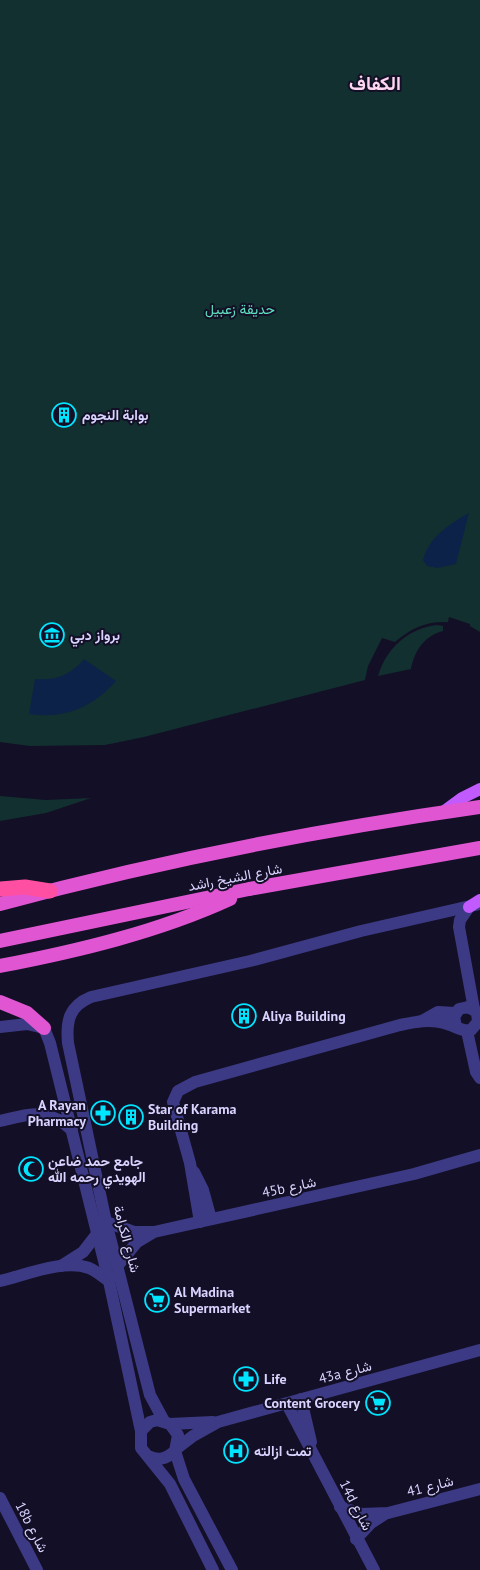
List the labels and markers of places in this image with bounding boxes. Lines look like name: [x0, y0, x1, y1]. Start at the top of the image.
building icon: بوابة النجوم: [51, 402, 77, 428]
place label: بوابة النجوم: [82, 406, 149, 424]
museum icon: برواز دبي: [39, 622, 65, 648]
place label: برواز دبي: [70, 626, 120, 647]
building icon: Aliya Building: [231, 1003, 257, 1029]
place label: Aliya Building: [262, 1007, 346, 1025]
place label: A Rayan Pharmacy: [28, 1096, 86, 1130]
pharmacy icon: A Rayan Pharmacy: [90, 1100, 116, 1126]
place label: Star of Karama Building: [148, 1100, 237, 1134]
building icon: Star of Karama Building: [118, 1104, 144, 1130]
place label: جامع حمد ضاعن الهويدي رحمه الله: [48, 1152, 146, 1189]
mosque icon: جامع حمد ضاعن الهويدي رحمه الله: [18, 1156, 44, 1182]
place label: Al Madina Supermarket: [174, 1283, 250, 1317]
supermarket icon: Al Madina Supermarket: [144, 1287, 170, 1313]
pharmacy icon: Life: [233, 1366, 259, 1392]
place label: Life: [264, 1370, 287, 1388]
supermarket icon: Content Grocery: [365, 1390, 391, 1416]
place label: Content Grocery: [264, 1394, 360, 1412]
hospital icon: تمت ازالته: [223, 1438, 249, 1464]
place label: تمت ازالته: [254, 1442, 312, 1460]

